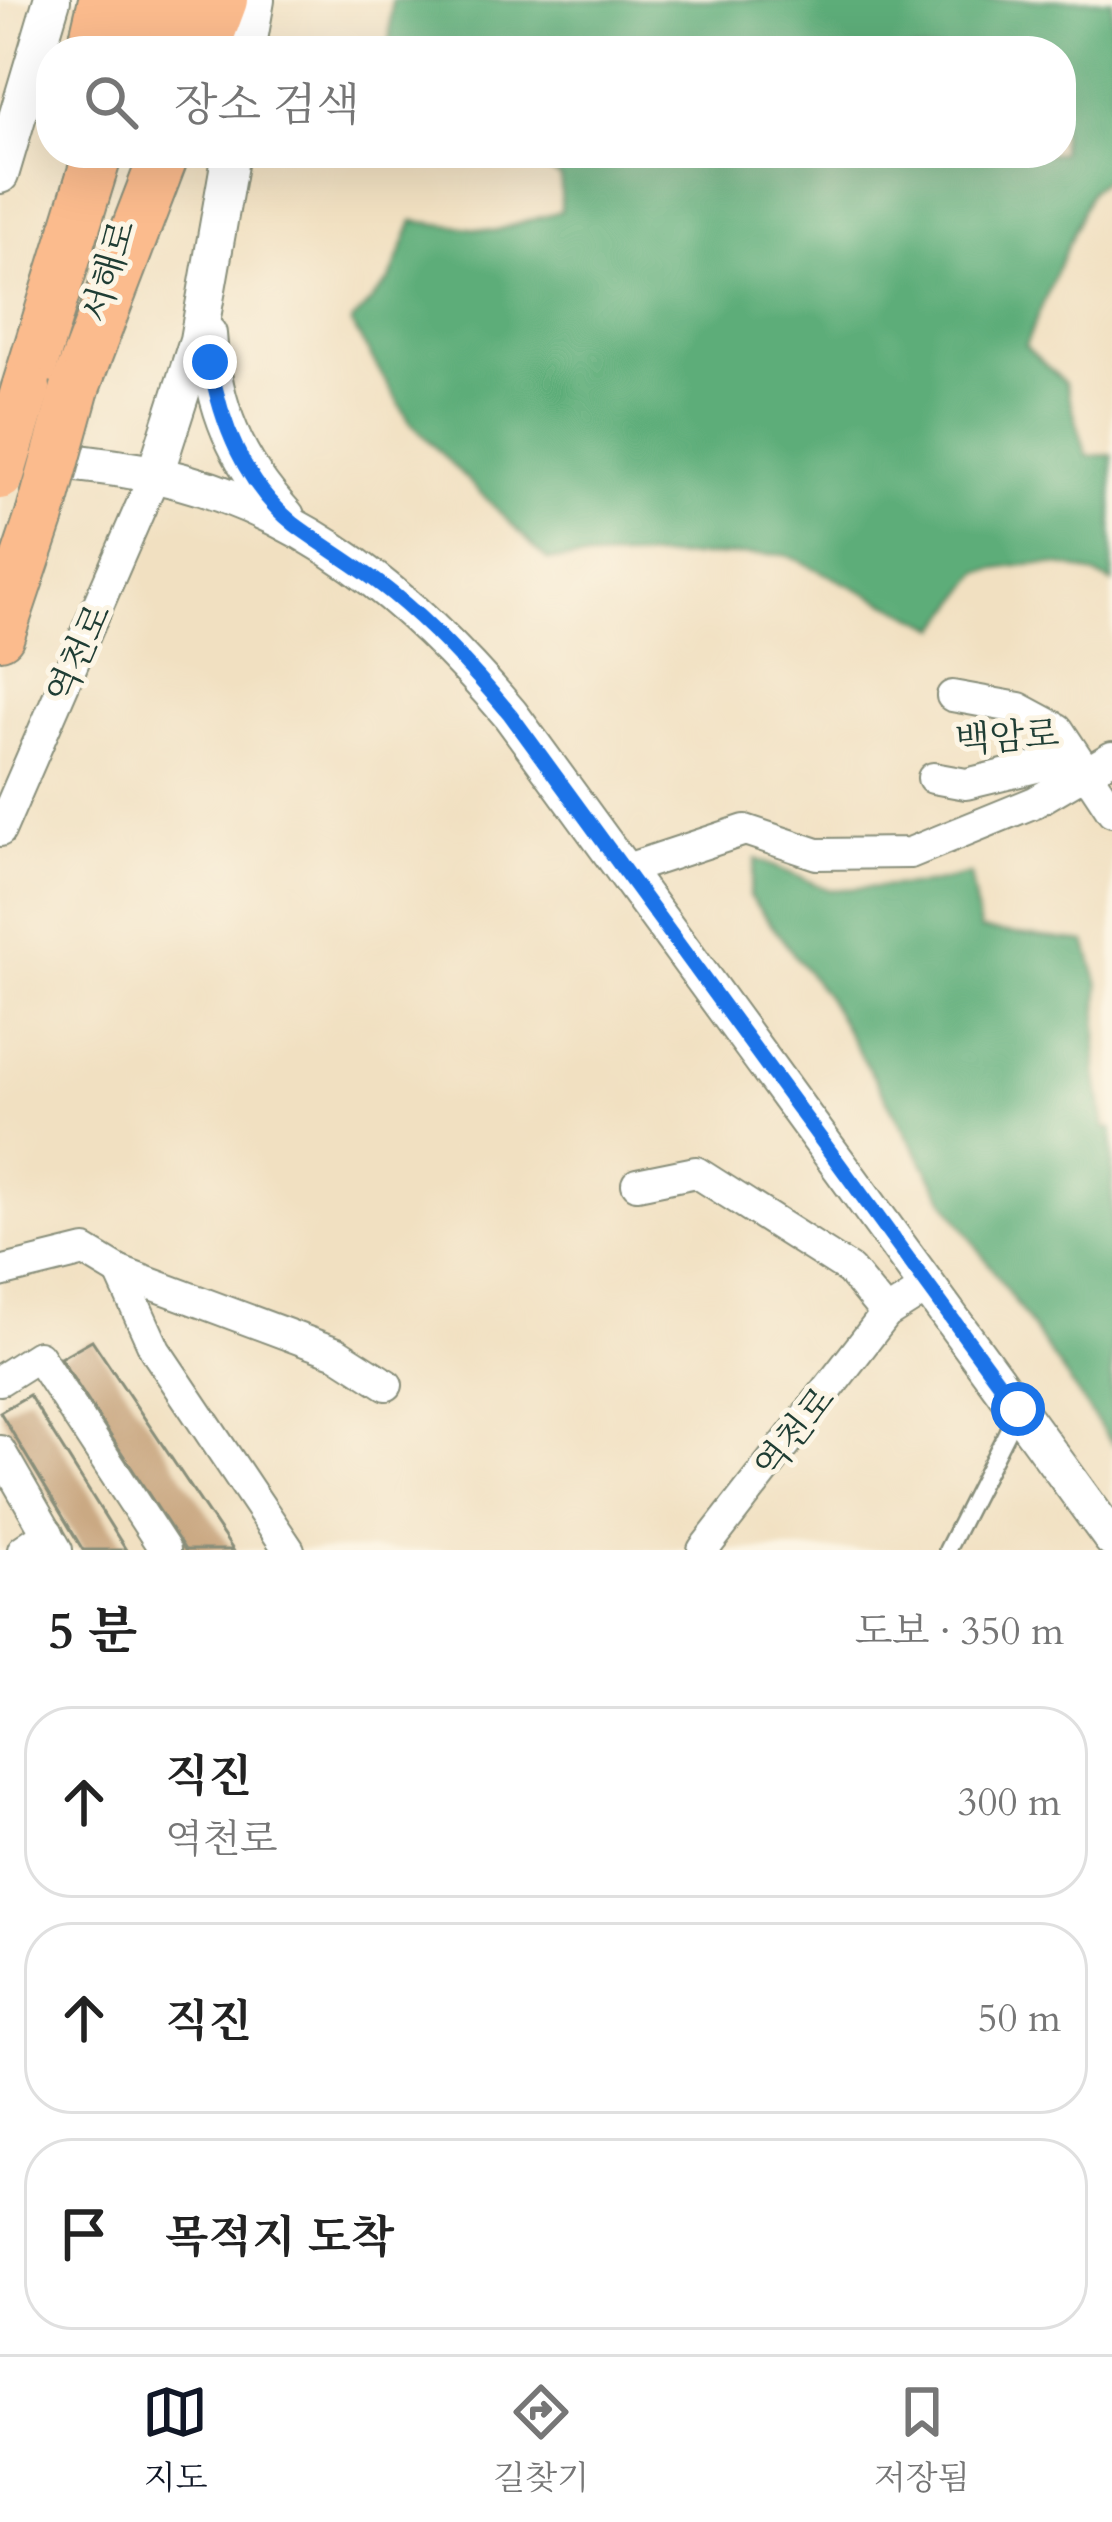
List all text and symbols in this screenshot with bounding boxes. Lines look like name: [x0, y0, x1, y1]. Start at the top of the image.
search box: [36, 36, 1076, 168]
icon: search: [78, 69, 144, 135]
text: 장소 검색: [174, 75, 360, 136]
street label: 서해로: [72, 214, 147, 328]
route end: [183, 335, 237, 389]
street label: 역천로: [36, 596, 123, 711]
street label: 백암로: [953, 709, 1061, 766]
street label: 역천로: [744, 1377, 847, 1489]
route start: [991, 1382, 1045, 1436]
text: 5 분: [48, 1597, 137, 1667]
text: 도보 · 350 m: [854, 1605, 1064, 1658]
text: 직진: [165, 1746, 252, 1807]
icon: ahead: [51, 1769, 117, 1835]
text: 300 m: [958, 1776, 1061, 1829]
text: 역천로: [165, 1813, 278, 1866]
icon: ahead: [51, 1985, 117, 2051]
text: 직진: [165, 1991, 252, 2052]
text: 50 m: [978, 1992, 1061, 2045]
icon: arrive: [51, 2201, 117, 2267]
text: 목적지 도착: [165, 2207, 394, 2268]
tab: 지도: [142, 2379, 208, 2501]
tab: 길찾기: [493, 2379, 589, 2501]
tab: 저장됨: [874, 2379, 970, 2501]

